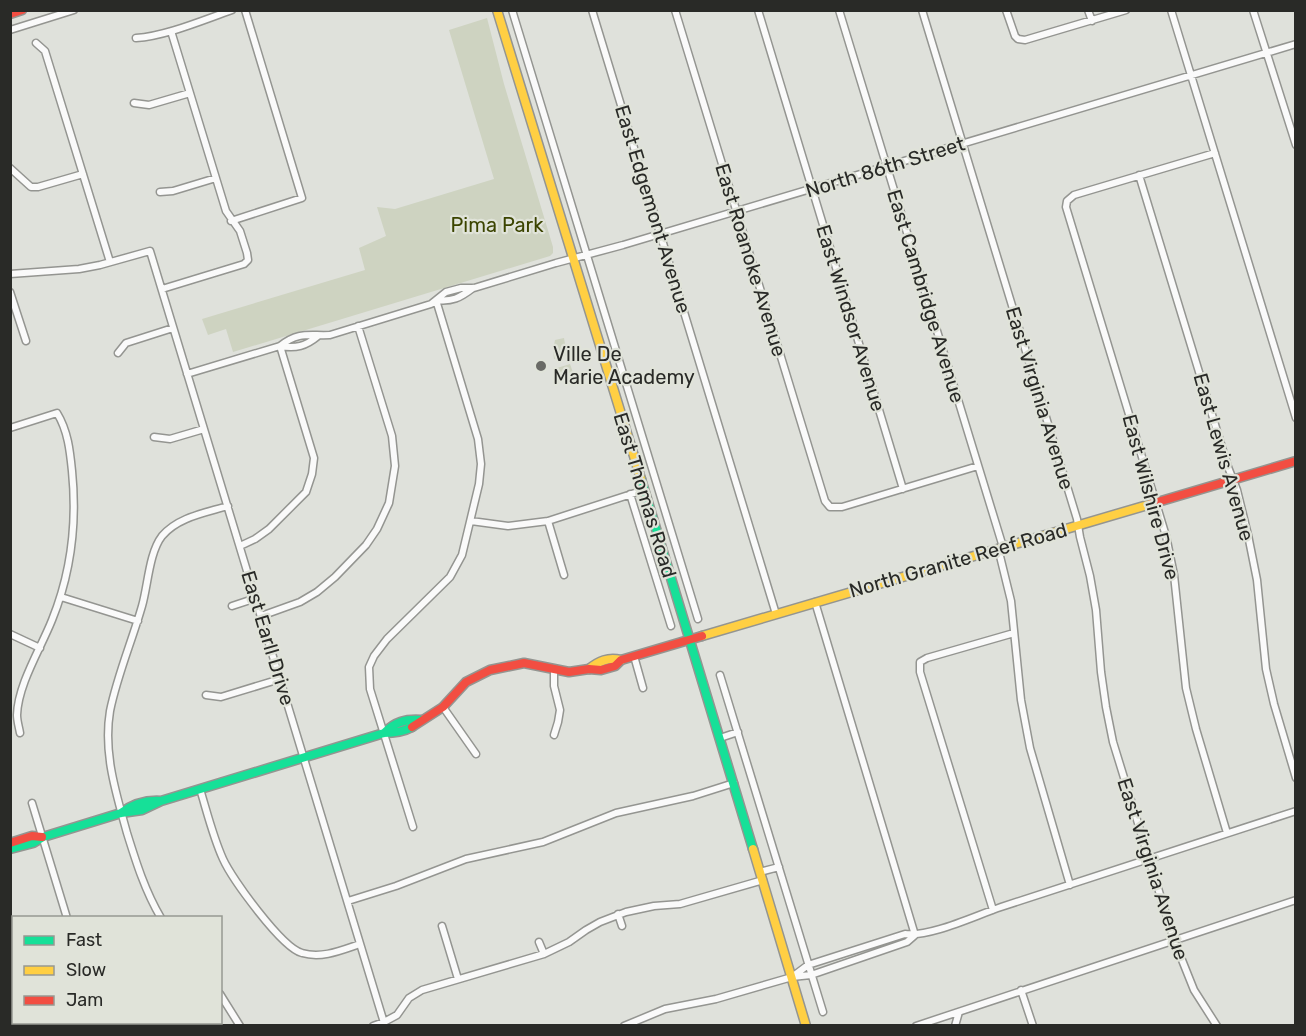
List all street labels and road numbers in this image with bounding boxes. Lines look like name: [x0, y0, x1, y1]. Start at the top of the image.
street label: East Edgemont Avenue: [610, 102, 696, 316]
street label: North 86th Street: [802, 131, 968, 203]
street label: East Roanoke Avenue: [710, 161, 792, 359]
street label: East Cambridge Avenue: [882, 186, 970, 406]
street label: East Windsor Avenue: [811, 222, 891, 414]
street label: East Virginia Avenue: [1001, 304, 1079, 492]
street label: East Lewis Avenue: [1189, 370, 1259, 544]
street label: East Thomas Road: [608, 409, 682, 581]
street label: East Wilshire Drive: [1117, 412, 1185, 582]
street label: North Granite Reef Road: [846, 517, 1070, 603]
street label: East Earll Drive: [236, 568, 300, 708]
street label: East Virginia Avenue: [1112, 775, 1194, 963]

